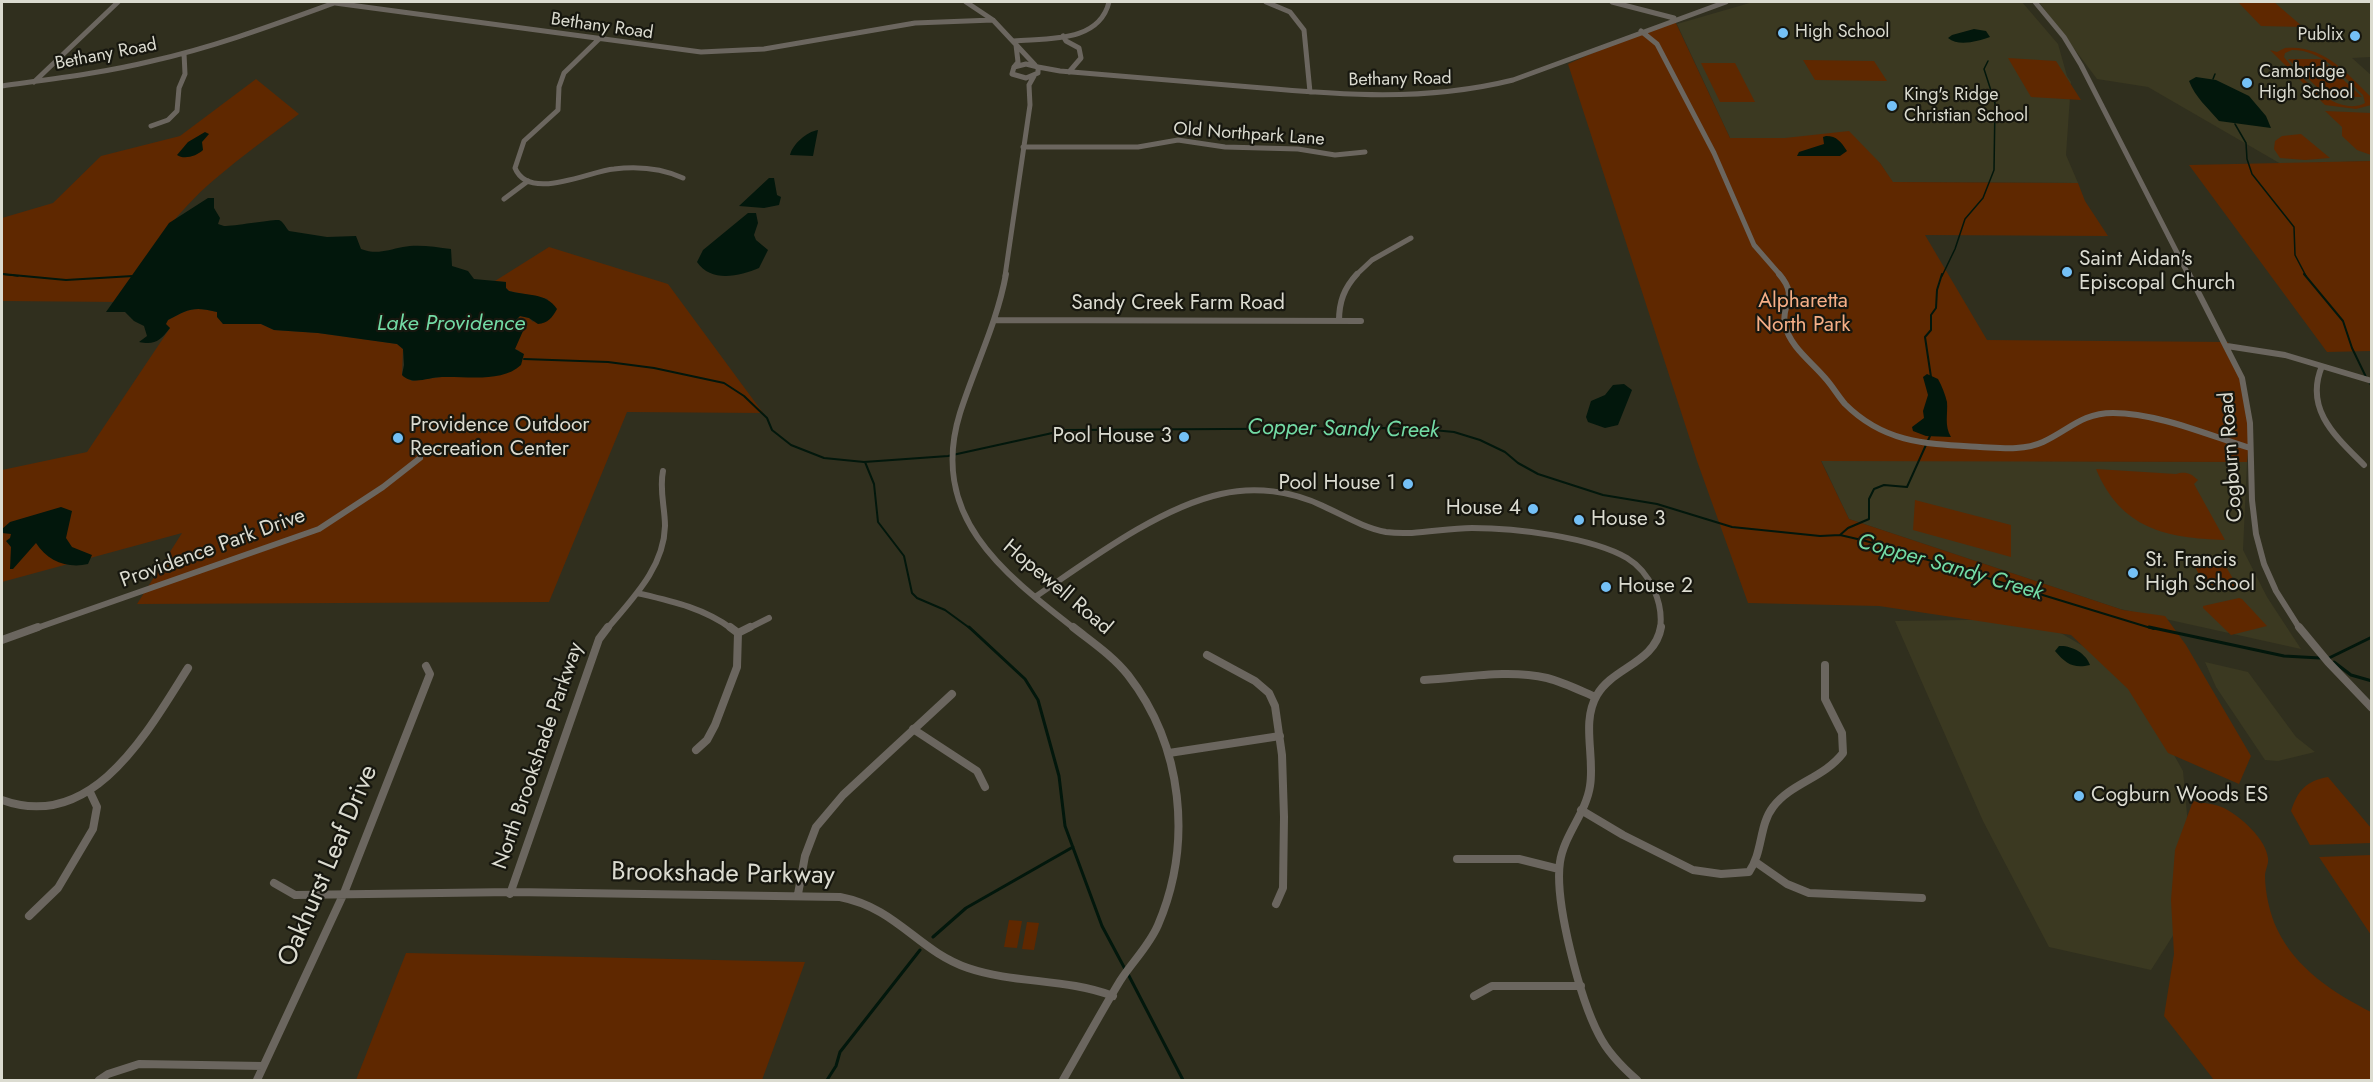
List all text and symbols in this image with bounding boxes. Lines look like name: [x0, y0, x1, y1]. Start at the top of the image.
street label: Bethany Road: [549, 9, 655, 45]
place label: High School: [1795, 22, 1889, 44]
place label: Publix: [2297, 25, 2343, 47]
marker: High School: [1776, 26, 1790, 40]
marker: Publix: [2348, 29, 2362, 43]
street label: Bethany Road: [53, 35, 159, 75]
place label: Cambridge High School: [2259, 62, 2353, 104]
street label: Bethany Road: [1348, 68, 1452, 92]
marker: Cambridge High School: [2240, 76, 2254, 90]
place label: King's Ridge Christian School: [1904, 85, 2028, 128]
marker: King's Ridge Christian School: [1885, 99, 1899, 113]
street label: Old Northpark Lane: [1173, 119, 1325, 151]
place label: Saint Aidan's Episcopal Church: [2079, 247, 2236, 297]
marker: Saint Aidan's Episcopal Church: [2060, 265, 2074, 279]
park label: Alpharetta North Park: [1756, 289, 1850, 339]
street label: Sandy Creek Farm Road: [1071, 291, 1285, 317]
water label: Lake Providence: [377, 312, 525, 338]
street label: Cogburn Road: [2215, 391, 2249, 523]
place label: Providence Outdoor Recreation Center: [410, 413, 590, 463]
water label: Copper Sandy Creek: [1247, 415, 1439, 445]
place label: Pool House 3: [1053, 424, 1172, 450]
marker: Pool House 3: [1177, 430, 1191, 444]
marker: Providence Outdoor Recreation Center: [391, 431, 405, 445]
place label: Pool House 1: [1279, 471, 1396, 497]
marker: Pool House 1: [1401, 477, 1415, 491]
place label: House 4: [1446, 496, 1521, 522]
marker: House 4: [1526, 502, 1540, 516]
street label: Providence Park Drive: [117, 504, 309, 594]
place label: House 3: [1591, 507, 1666, 533]
marker: House 3: [1572, 513, 1586, 527]
water label: Copper Sandy Creek: [1854, 529, 2046, 607]
street label: Hopewell Road: [997, 535, 1117, 641]
place label: St. Francis High School: [2145, 548, 2255, 598]
marker: St. Francis High School: [2126, 566, 2140, 580]
place label: House 2: [1618, 574, 1693, 600]
marker: House 2: [1599, 580, 1613, 594]
street label: North Brookshade Parkway: [488, 639, 590, 873]
street label: Oakhurst Leaf Drive: [272, 761, 386, 971]
place label: Cogburn Woods ES: [2091, 783, 2268, 809]
marker: Cogburn Woods ES: [2072, 789, 2086, 803]
street label: Brookshade Parkway: [611, 857, 835, 893]

